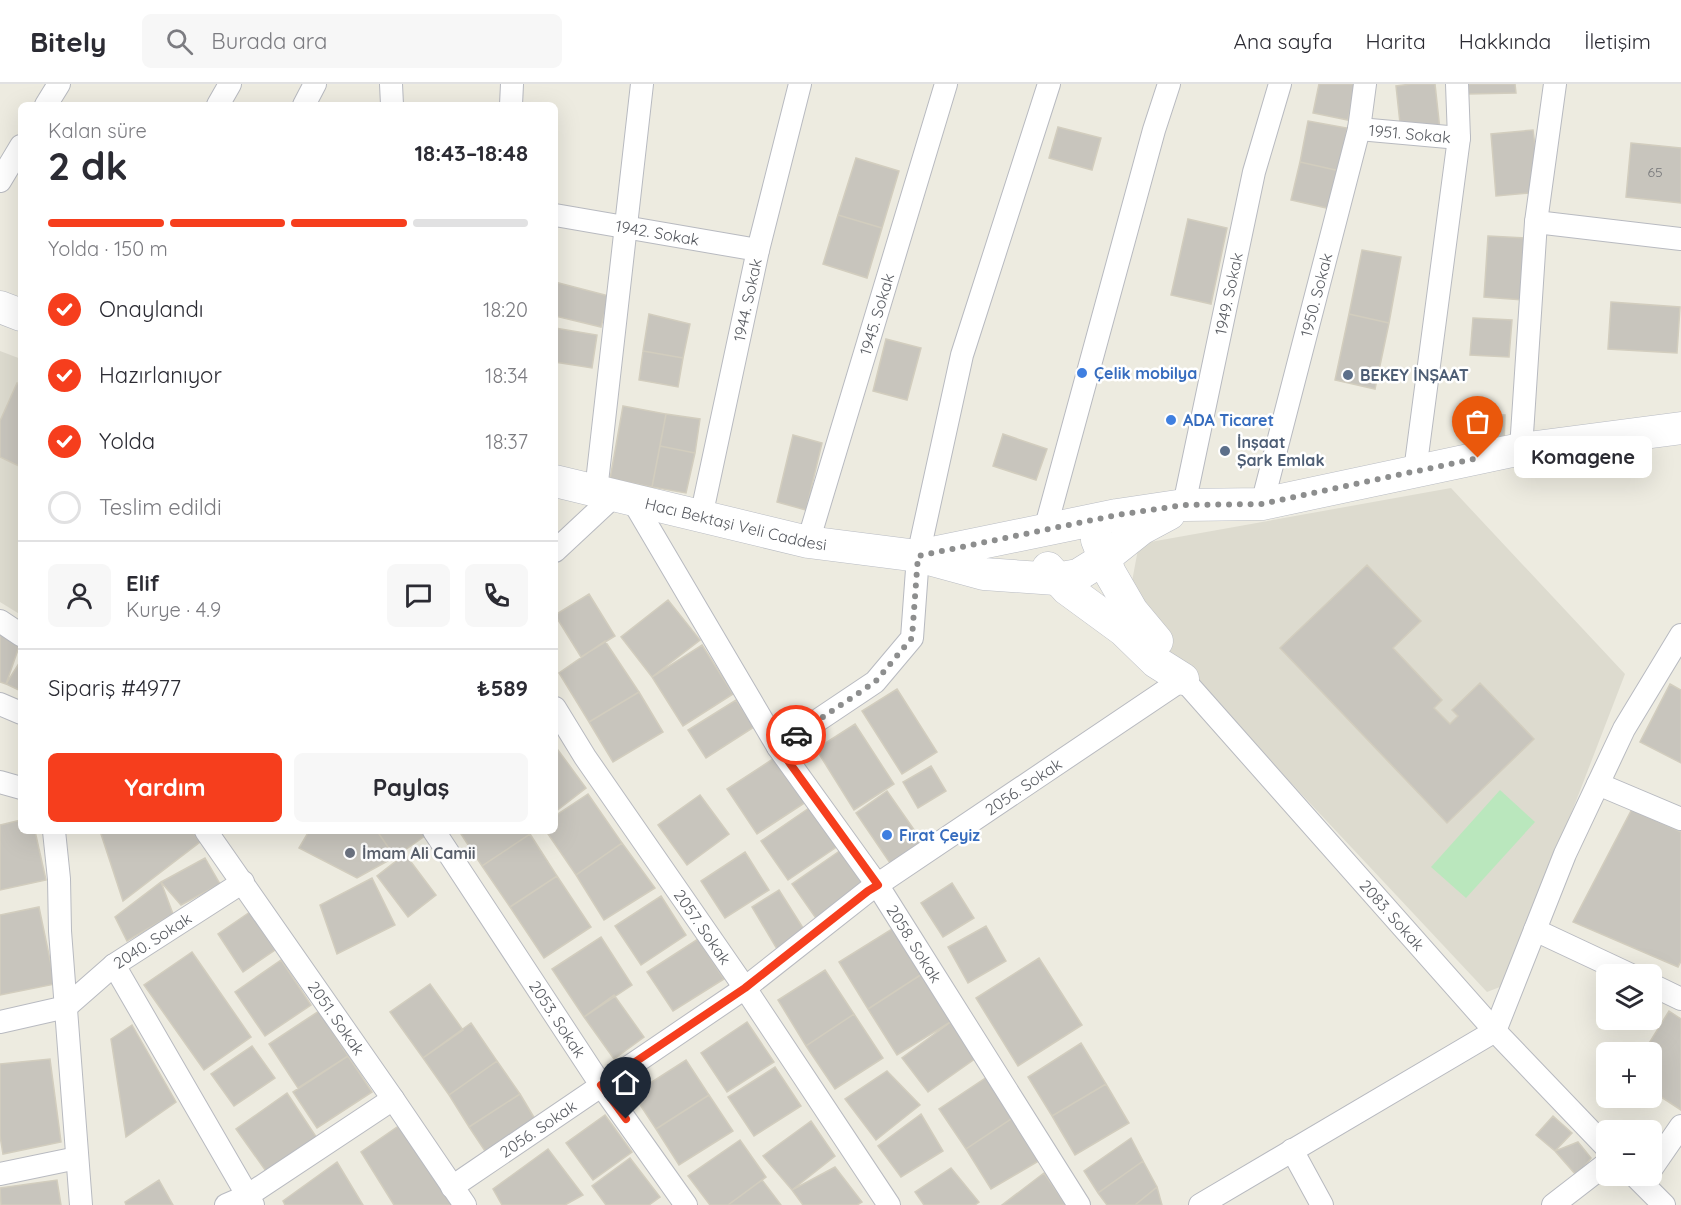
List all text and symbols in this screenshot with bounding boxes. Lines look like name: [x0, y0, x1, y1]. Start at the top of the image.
search box: [142, 14, 562, 68]
text: Bitely: [30, 24, 106, 59]
icon: search: [163, 25, 196, 58]
text: Burada ara: [211, 27, 327, 55]
text: Ana sayfa: [1233, 28, 1333, 54]
text: Harita: [1366, 28, 1426, 54]
text: Hakkında: [1459, 28, 1551, 54]
text: İletişim: [1584, 28, 1651, 54]
text: Kalan süre: [48, 118, 147, 143]
street label: 1951. Sokak: [1368, 120, 1452, 147]
text: 18:43–18:48: [415, 139, 528, 167]
text: 2 dk: [48, 141, 128, 190]
house number: 65: [1647, 163, 1663, 181]
street label: 1942. Sokak: [614, 216, 701, 250]
text: Yolda · 150 m: [48, 236, 168, 261]
street label: 1949. Sokak: [1210, 250, 1247, 337]
street label: 1950. Sokak: [1296, 251, 1337, 339]
street label: 1944. Sokak: [729, 257, 766, 343]
street label: 1945. Sokak: [855, 271, 898, 357]
icon: check: [48, 293, 81, 326]
text: Onaylandı: [99, 295, 204, 323]
text: 18:20: [483, 297, 528, 322]
icon: check: [48, 359, 81, 392]
text: Hazırlanıyor: [99, 361, 222, 389]
text: 18:34: [485, 363, 528, 388]
place label: Çelik mobilya: [1094, 363, 1197, 383]
place label: BEKEY İNŞAAT: [1360, 365, 1469, 385]
marker: Çelik mobilya: [1075, 366, 1089, 380]
marker: BEKEY İNŞAAT: [1341, 368, 1355, 382]
pin: [1452, 396, 1503, 458]
icon: bag: [1461, 405, 1494, 438]
place label: ADA Ticaret: [1183, 410, 1274, 430]
marker: ADA Ticaret: [1164, 413, 1178, 427]
icon: check: [48, 425, 81, 458]
text: Yolda: [99, 427, 155, 455]
text: 18:37: [485, 429, 528, 454]
place label: İnşaat Şark Emlak: [1237, 432, 1325, 470]
callout: Komagene: [1514, 437, 1652, 479]
marker: İnşaat Şark Emlak: [1218, 444, 1232, 458]
text: Komagene: [1531, 444, 1635, 469]
text: Teslim edildi: [99, 493, 222, 521]
street label: Hacı Bektaşi Veli Caddesi: [643, 493, 828, 554]
button: person: [48, 564, 111, 627]
button: chat: [387, 564, 450, 627]
button: phone: [465, 564, 528, 627]
text: Elif: [126, 569, 159, 597]
text: Kurye · 4.9: [126, 597, 221, 622]
text: Sipariş #4977: [48, 674, 181, 702]
text: ₺589: [477, 674, 528, 702]
courier: [766, 705, 826, 765]
icon: car: [780, 719, 813, 752]
button: Yardım: [48, 753, 282, 822]
button: Paylaş: [294, 753, 528, 822]
street label: 2056. Sokak: [981, 754, 1066, 819]
place label: Fırat Çeyiz: [899, 825, 980, 845]
marker: Fırat Çeyiz: [880, 828, 894, 842]
place label: İmam Ali Camii: [362, 843, 476, 863]
marker: İmam Ali Camii: [343, 846, 357, 860]
street label: 2083. Sokak: [1356, 875, 1429, 955]
street label: 2057. Sokak: [670, 885, 736, 968]
street label: 2058. Sokak: [882, 901, 946, 986]
street label: 2040. Sokak: [109, 908, 195, 973]
map controls: [1596, 964, 1662, 1186]
button: layers: [1596, 964, 1662, 1030]
street label: 2051. Sokak: [304, 977, 369, 1059]
street label: 2053. Sokak: [525, 977, 590, 1061]
button: +: [1596, 1042, 1662, 1108]
pin: [600, 1057, 651, 1119]
icon: home: [609, 1066, 642, 1099]
street label: 2056. Sokak: [496, 1095, 580, 1162]
button: −: [1596, 1120, 1662, 1186]

